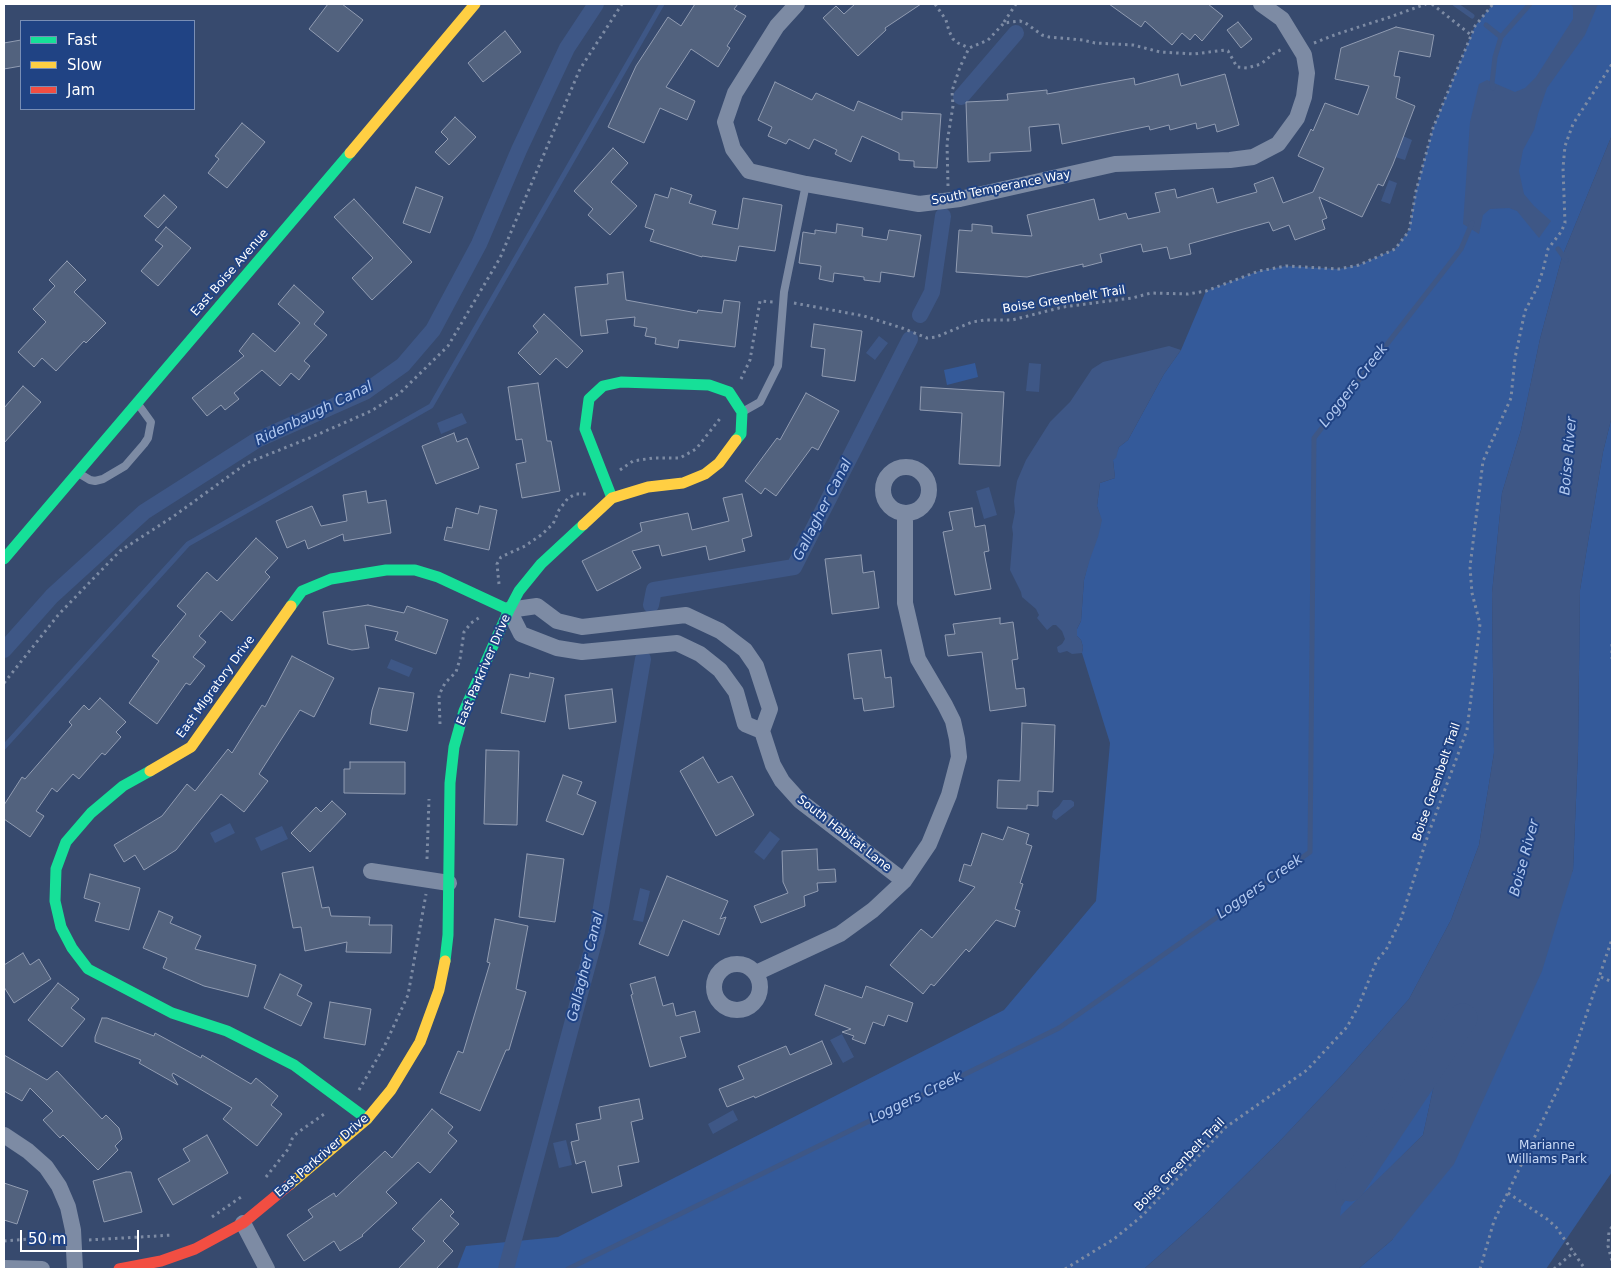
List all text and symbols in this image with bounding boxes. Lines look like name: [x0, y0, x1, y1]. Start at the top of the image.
legend: [20, 20, 195, 110]
text: Fast: [67, 31, 97, 49]
text: Slow: [67, 56, 102, 74]
text: Jam: [67, 81, 95, 99]
street label: South Temperance Way: [930, 167, 1072, 209]
street label: East Boise Avenue: [188, 227, 272, 319]
street label: Boise Greenbelt Trail: [1002, 283, 1126, 317]
water label: Loggers Creek: [1316, 341, 1392, 431]
water label: Ridenbaugh Canal: [253, 378, 375, 450]
water label: Boise River: [1557, 416, 1581, 496]
water label: Gallagher Canal: [790, 456, 856, 564]
street label: East Parkriver Drive: [454, 612, 514, 728]
street label: East Migratory Drive: [174, 633, 258, 741]
street label: Boise Greenbelt Trail: [1410, 721, 1464, 843]
street label: South Habitat Lane: [794, 793, 894, 875]
water label: Boise River: [1507, 818, 1543, 898]
water label: Loggers Creek: [1214, 851, 1306, 923]
water label: Gallagher Canal: [564, 911, 608, 1023]
water label: Loggers Creek: [867, 1068, 965, 1128]
street label: East Parkriver Drive: [272, 1111, 372, 1201]
street label: Boise Greenbelt Trail: [1132, 1115, 1228, 1215]
park label: Marianne Williams Park: [1507, 1139, 1587, 1167]
scale bar: [22, 1220, 141, 1252]
text: 50 m: [28, 1230, 66, 1248]

